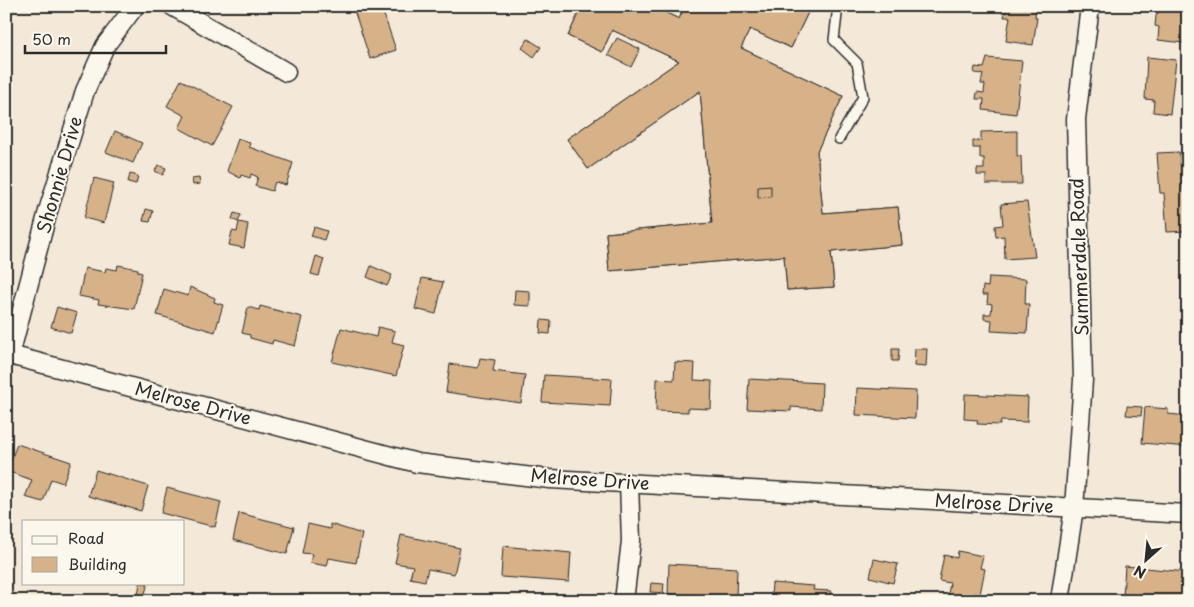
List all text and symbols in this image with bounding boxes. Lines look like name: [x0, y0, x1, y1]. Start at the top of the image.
scale bar: [25, 22, 166, 54]
text: 50 m: [32, 27, 71, 50]
street label: Shonnie Drive: [29, 113, 88, 236]
street label: Summerdale Road: [1062, 178, 1095, 336]
street label: Melrose Drive: [132, 374, 254, 431]
street label: Melrose Drive: [530, 461, 651, 496]
street label: Melrose Drive: [934, 486, 1054, 519]
legend: [22, 520, 185, 584]
text: Road: [68, 526, 104, 549]
north arrow: [1122, 534, 1172, 584]
text: Building: [68, 552, 127, 575]
text: N: [1130, 560, 1150, 584]

